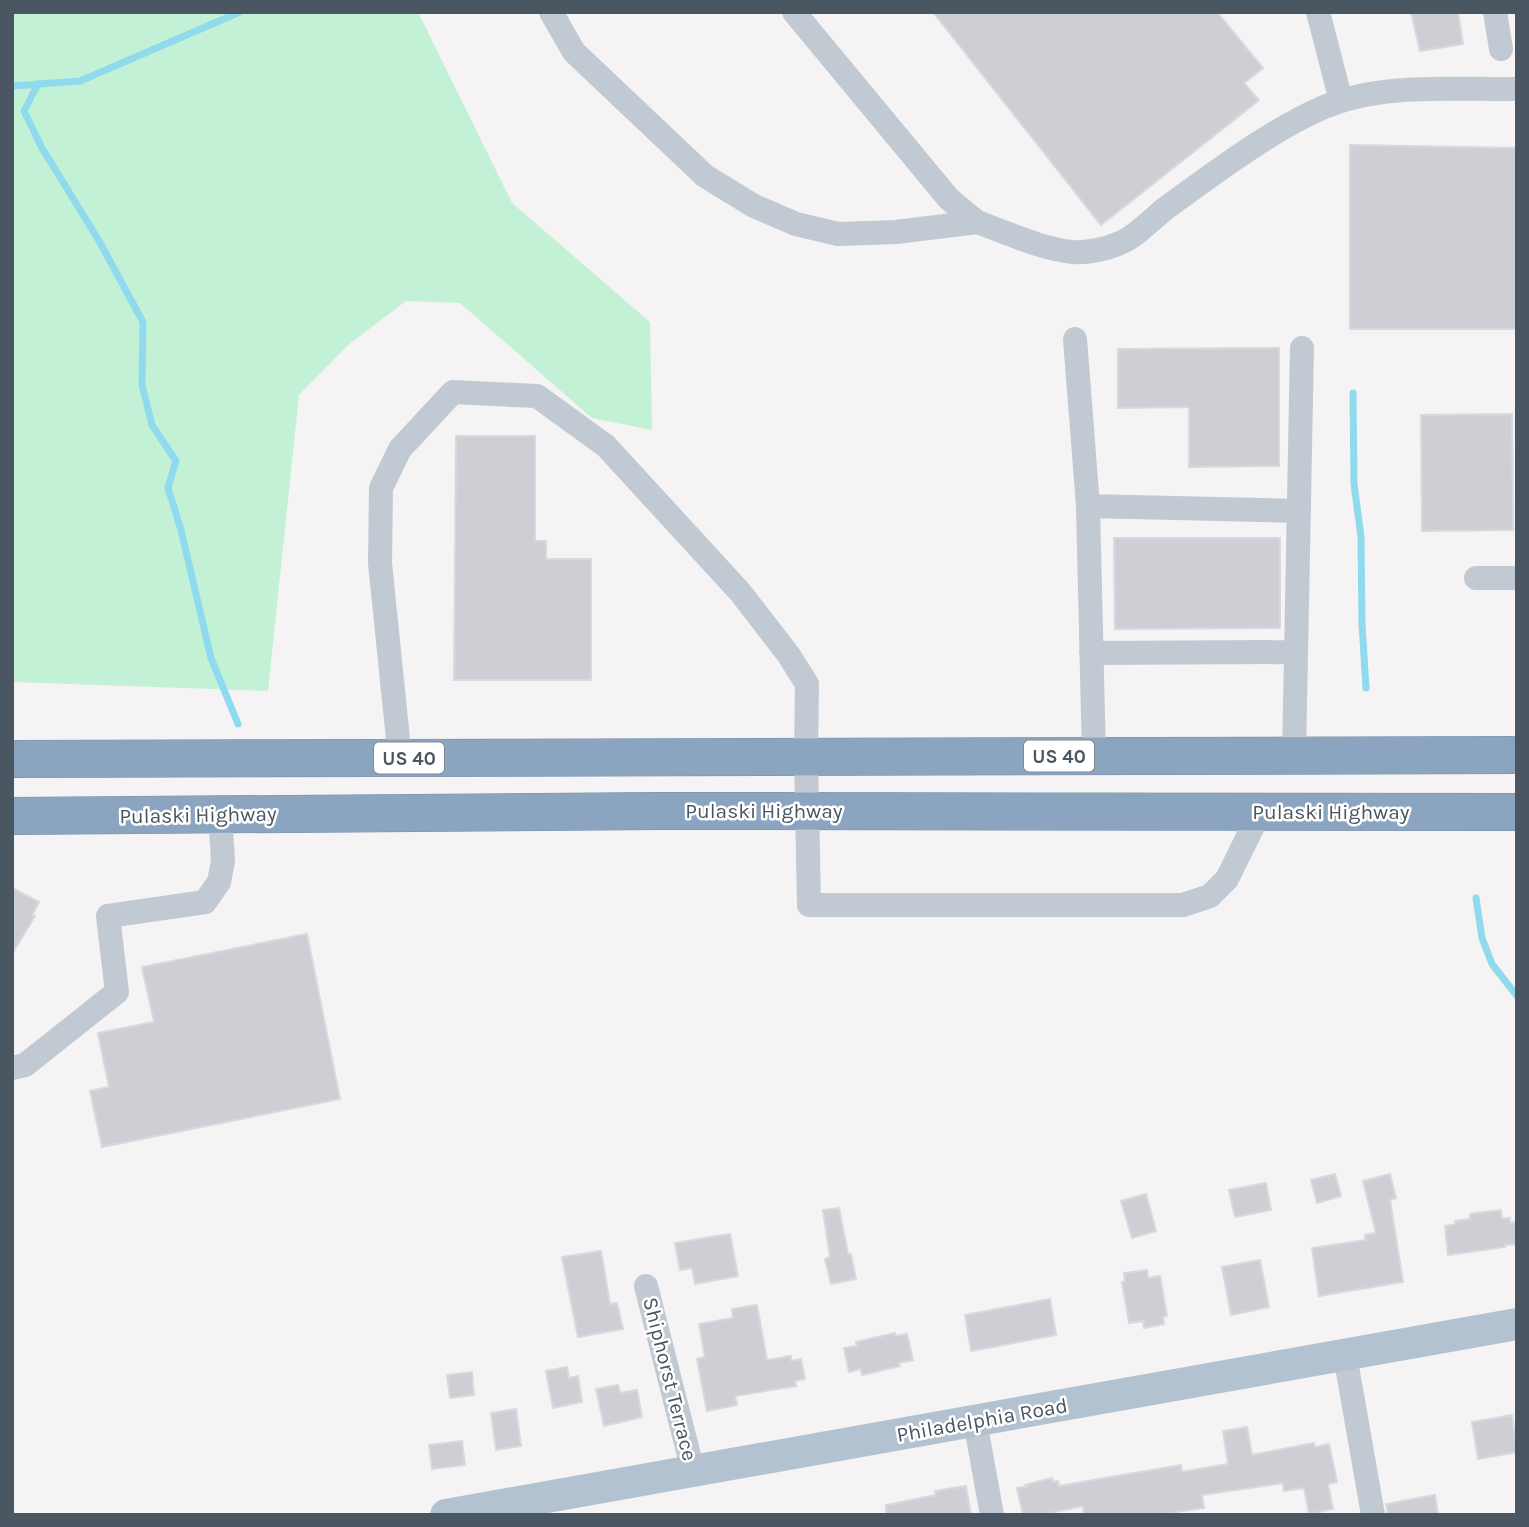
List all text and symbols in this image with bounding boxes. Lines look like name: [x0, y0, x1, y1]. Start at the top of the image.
road number: US 40: [1024, 740, 1094, 772]
road number: US 40: [374, 743, 444, 774]
street label: Pulaski Highway: [685, 799, 843, 823]
street label: Pulaski Highway: [1252, 800, 1410, 824]
street label: Pulaski Highway: [119, 802, 277, 828]
street label: Shiphorst Terrace: [638, 1295, 702, 1463]
street label: Philadelphia Road: [895, 1393, 1069, 1447]

